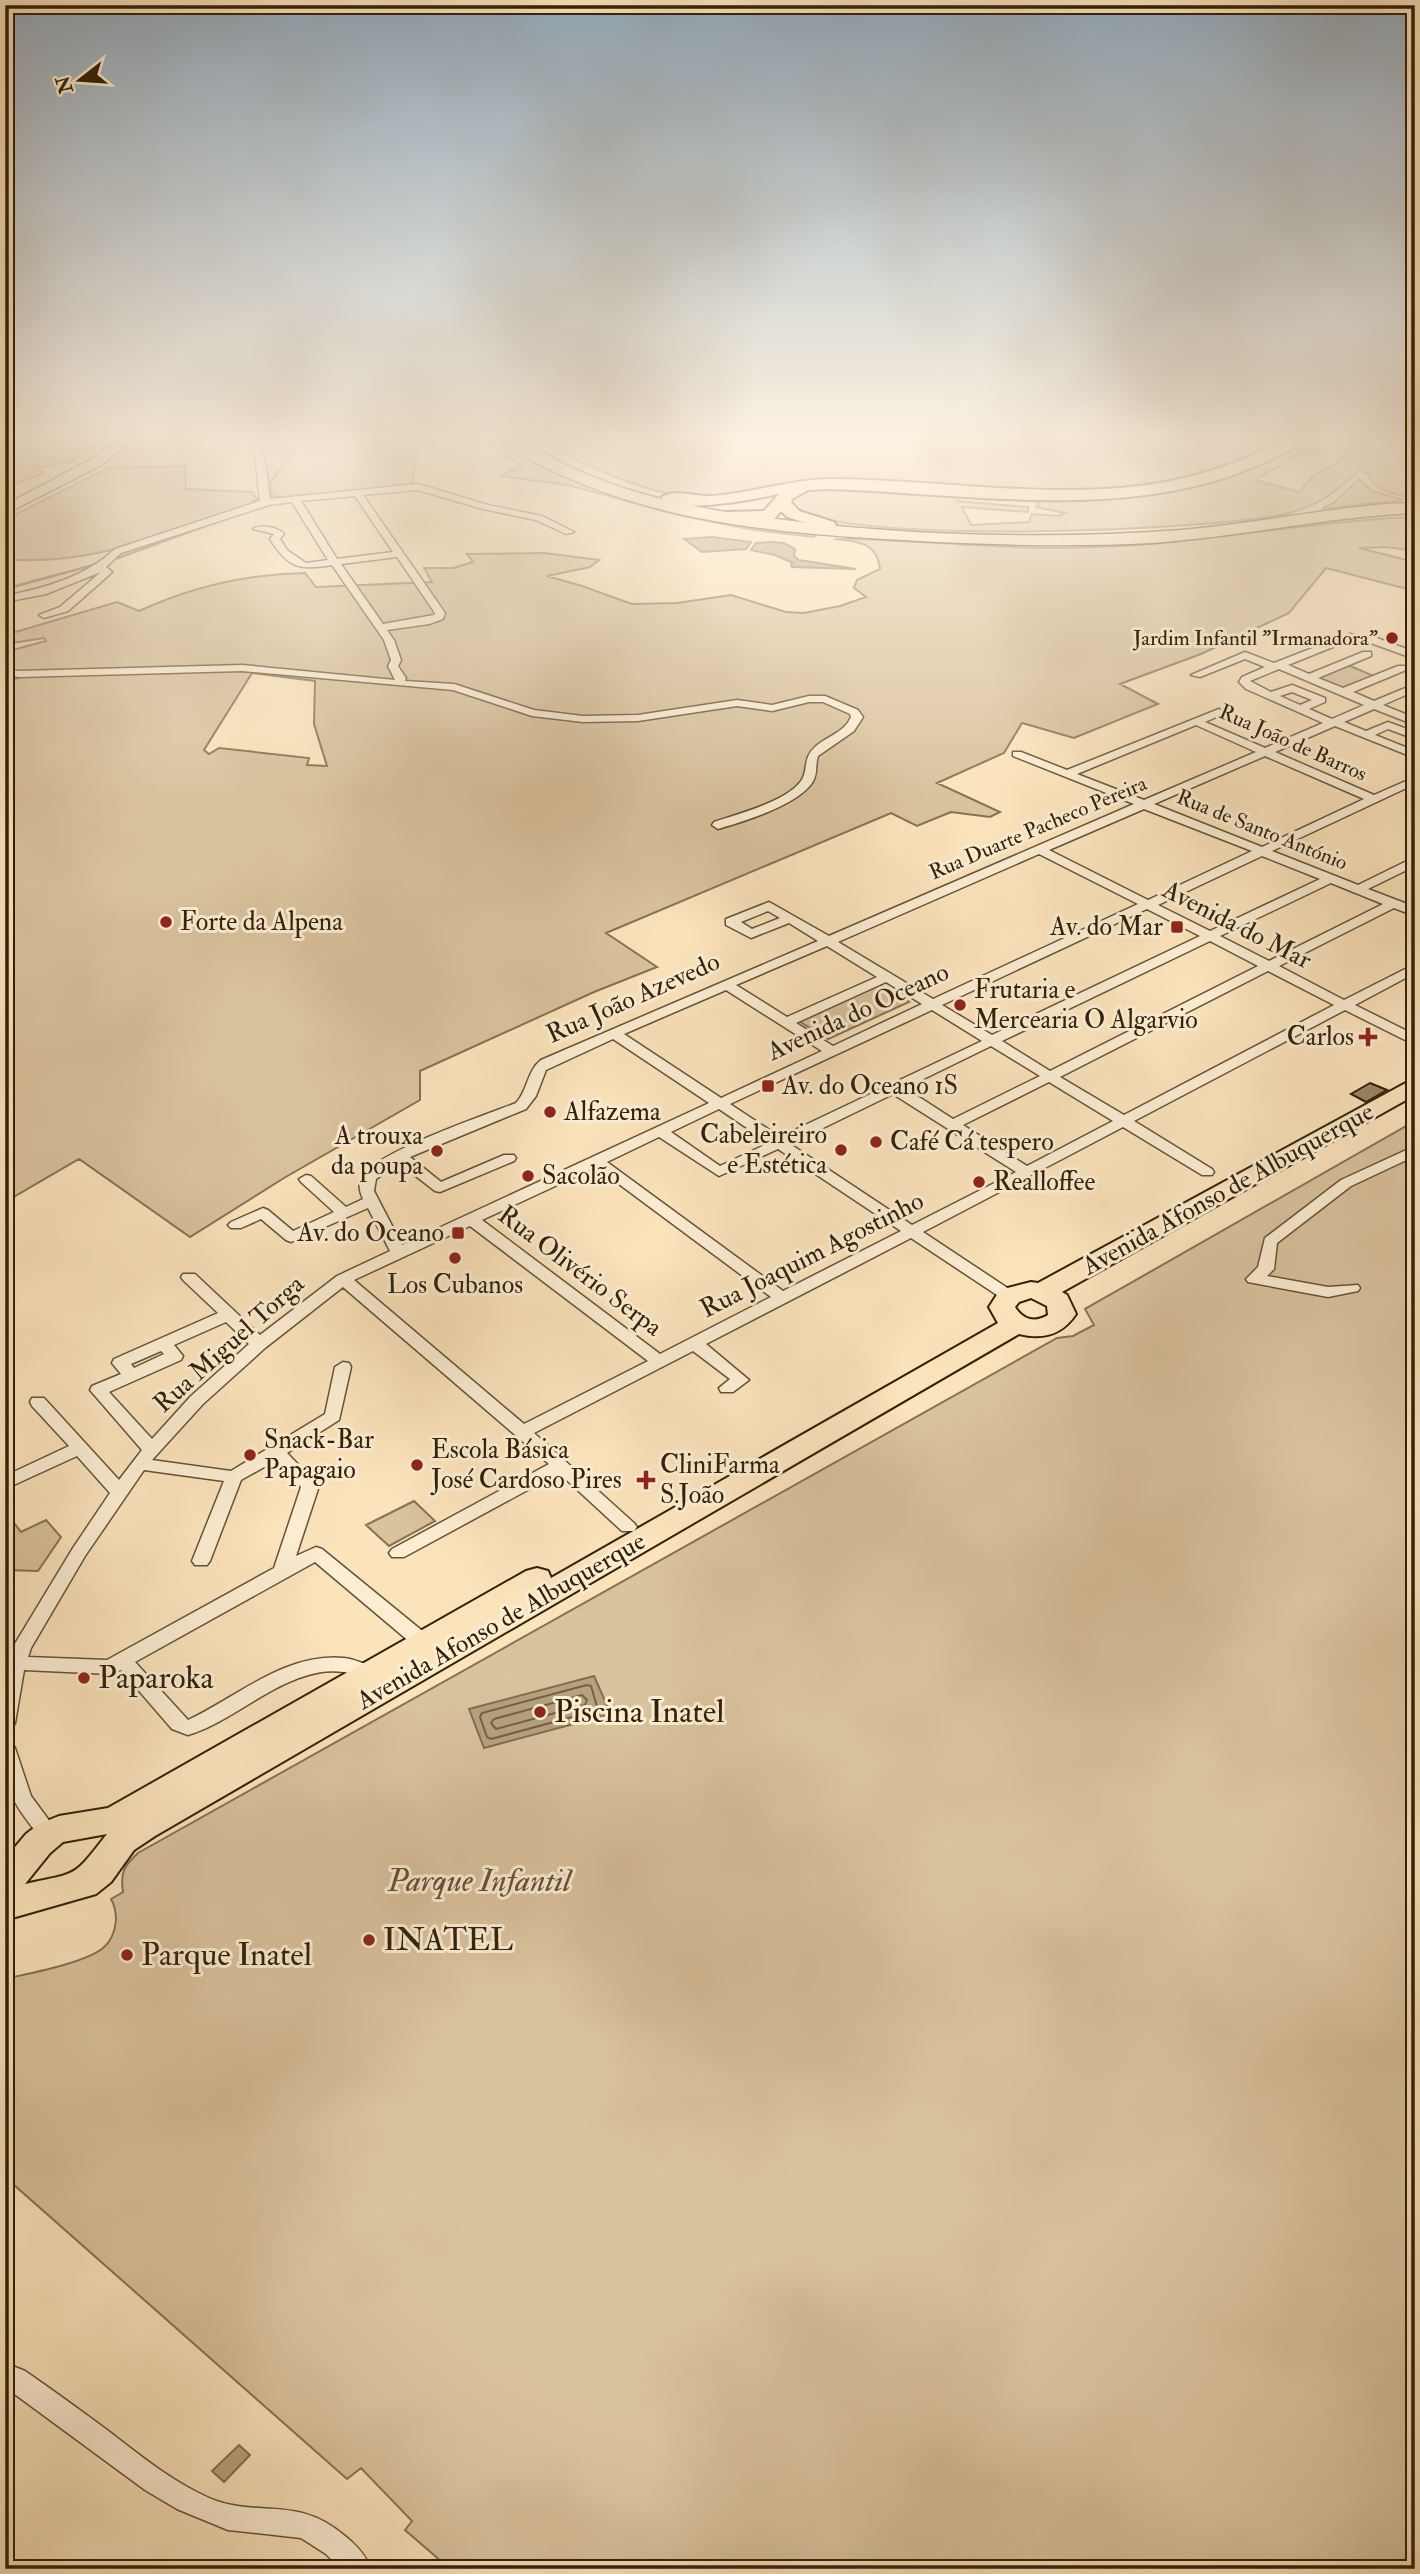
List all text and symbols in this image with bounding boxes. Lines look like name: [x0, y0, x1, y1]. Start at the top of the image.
north arrow: [46, 46, 116, 116]
text: N: [50, 72, 79, 97]
place label: Jardim Infantil "Irmanadora": [1132, 625, 1378, 652]
marker: Jardim Infantil "Irmanadora": [1384, 630, 1400, 646]
street label: Rua João de Barros: [1215, 698, 1371, 788]
street label: Rua Duarte Pacheco Pereira: [925, 770, 1151, 886]
street label: Rua de Santo António: [1173, 783, 1351, 877]
street label: Avenida do Mar: [1156, 873, 1317, 976]
place label: Forte da Alpena: [180, 906, 343, 939]
place label: Av. do Mar: [1049, 911, 1163, 943]
marker: Forte da Alpena: [158, 914, 174, 930]
marker: Av. do Mar: [1169, 919, 1185, 935]
street label: Rua João Azevedo: [541, 945, 725, 1051]
street label: Avenida do Oceano: [761, 956, 954, 1068]
place label: Frutaria e Mercearia O Algarvio: [974, 974, 1198, 1036]
marker: Frutaria e Mercearia O Algarvio: [952, 997, 968, 1013]
place label: Carlos: [1287, 1021, 1354, 1053]
marker: Carlos: [1360, 1029, 1376, 1045]
place label: Av. do Oceano 1S: [781, 1070, 958, 1102]
marker: Av. do Oceano 1S: [760, 1078, 776, 1094]
street label: Avenida Afonso de Albuquerque: [1076, 1095, 1379, 1283]
place label: Alfazema: [563, 1096, 661, 1128]
marker: Alfazema: [542, 1104, 558, 1120]
place label: Cabeleireiro e Estética: [700, 1119, 827, 1181]
place label: A trouxa da poupa: [331, 1120, 423, 1183]
place label: Café Cá tespero: [890, 1126, 1054, 1159]
marker: Café Cá tespero: [868, 1134, 884, 1150]
marker: Cabeleireiro e Estética: [833, 1142, 849, 1158]
marker: A trouxa da poupa: [429, 1143, 445, 1159]
place label: Sacolão: [542, 1160, 620, 1192]
place label: Realloffee: [993, 1166, 1095, 1198]
marker: Sacolão: [520, 1168, 536, 1184]
marker: Realloffee: [971, 1174, 987, 1190]
street label: Rua Joaquim Agostinho: [695, 1185, 929, 1325]
street label: Rua Olivério Serpa: [491, 1199, 669, 1344]
place label: Av. do Oceano: [296, 1217, 444, 1249]
marker: Av. do Oceano: [450, 1225, 466, 1241]
marker: Los Cubanos: [447, 1250, 463, 1266]
street label: Rua Miguel Torga: [147, 1268, 311, 1420]
place label: Los Cubanos: [387, 1269, 523, 1301]
place label: Snack-Bar Papagaio: [264, 1424, 374, 1487]
place label: Escola Básica José Cardoso Pires: [430, 1434, 622, 1496]
marker: Snack-Bar Papagaio: [242, 1447, 258, 1463]
place label: CliniFarma S.João: [660, 1449, 780, 1511]
marker: Escola Básica José Cardoso Pires: [409, 1457, 425, 1473]
marker: CliniFarma S.João: [638, 1472, 654, 1488]
street label: Avenida Afonso de Albuquerque: [350, 1525, 651, 1717]
place label: Paparoka: [98, 1658, 215, 1698]
marker: Paparoka: [76, 1670, 92, 1686]
place label: Piscina Inatel: [554, 1692, 724, 1732]
marker: Piscina Inatel: [532, 1704, 548, 1720]
park label: Parque Infantil: [386, 1861, 573, 1901]
place label: INATEL: [383, 1920, 513, 1960]
marker: INATEL: [361, 1932, 377, 1948]
place label: Parque Inatel: [141, 1935, 312, 1975]
marker: Parque Inatel: [119, 1947, 135, 1963]

